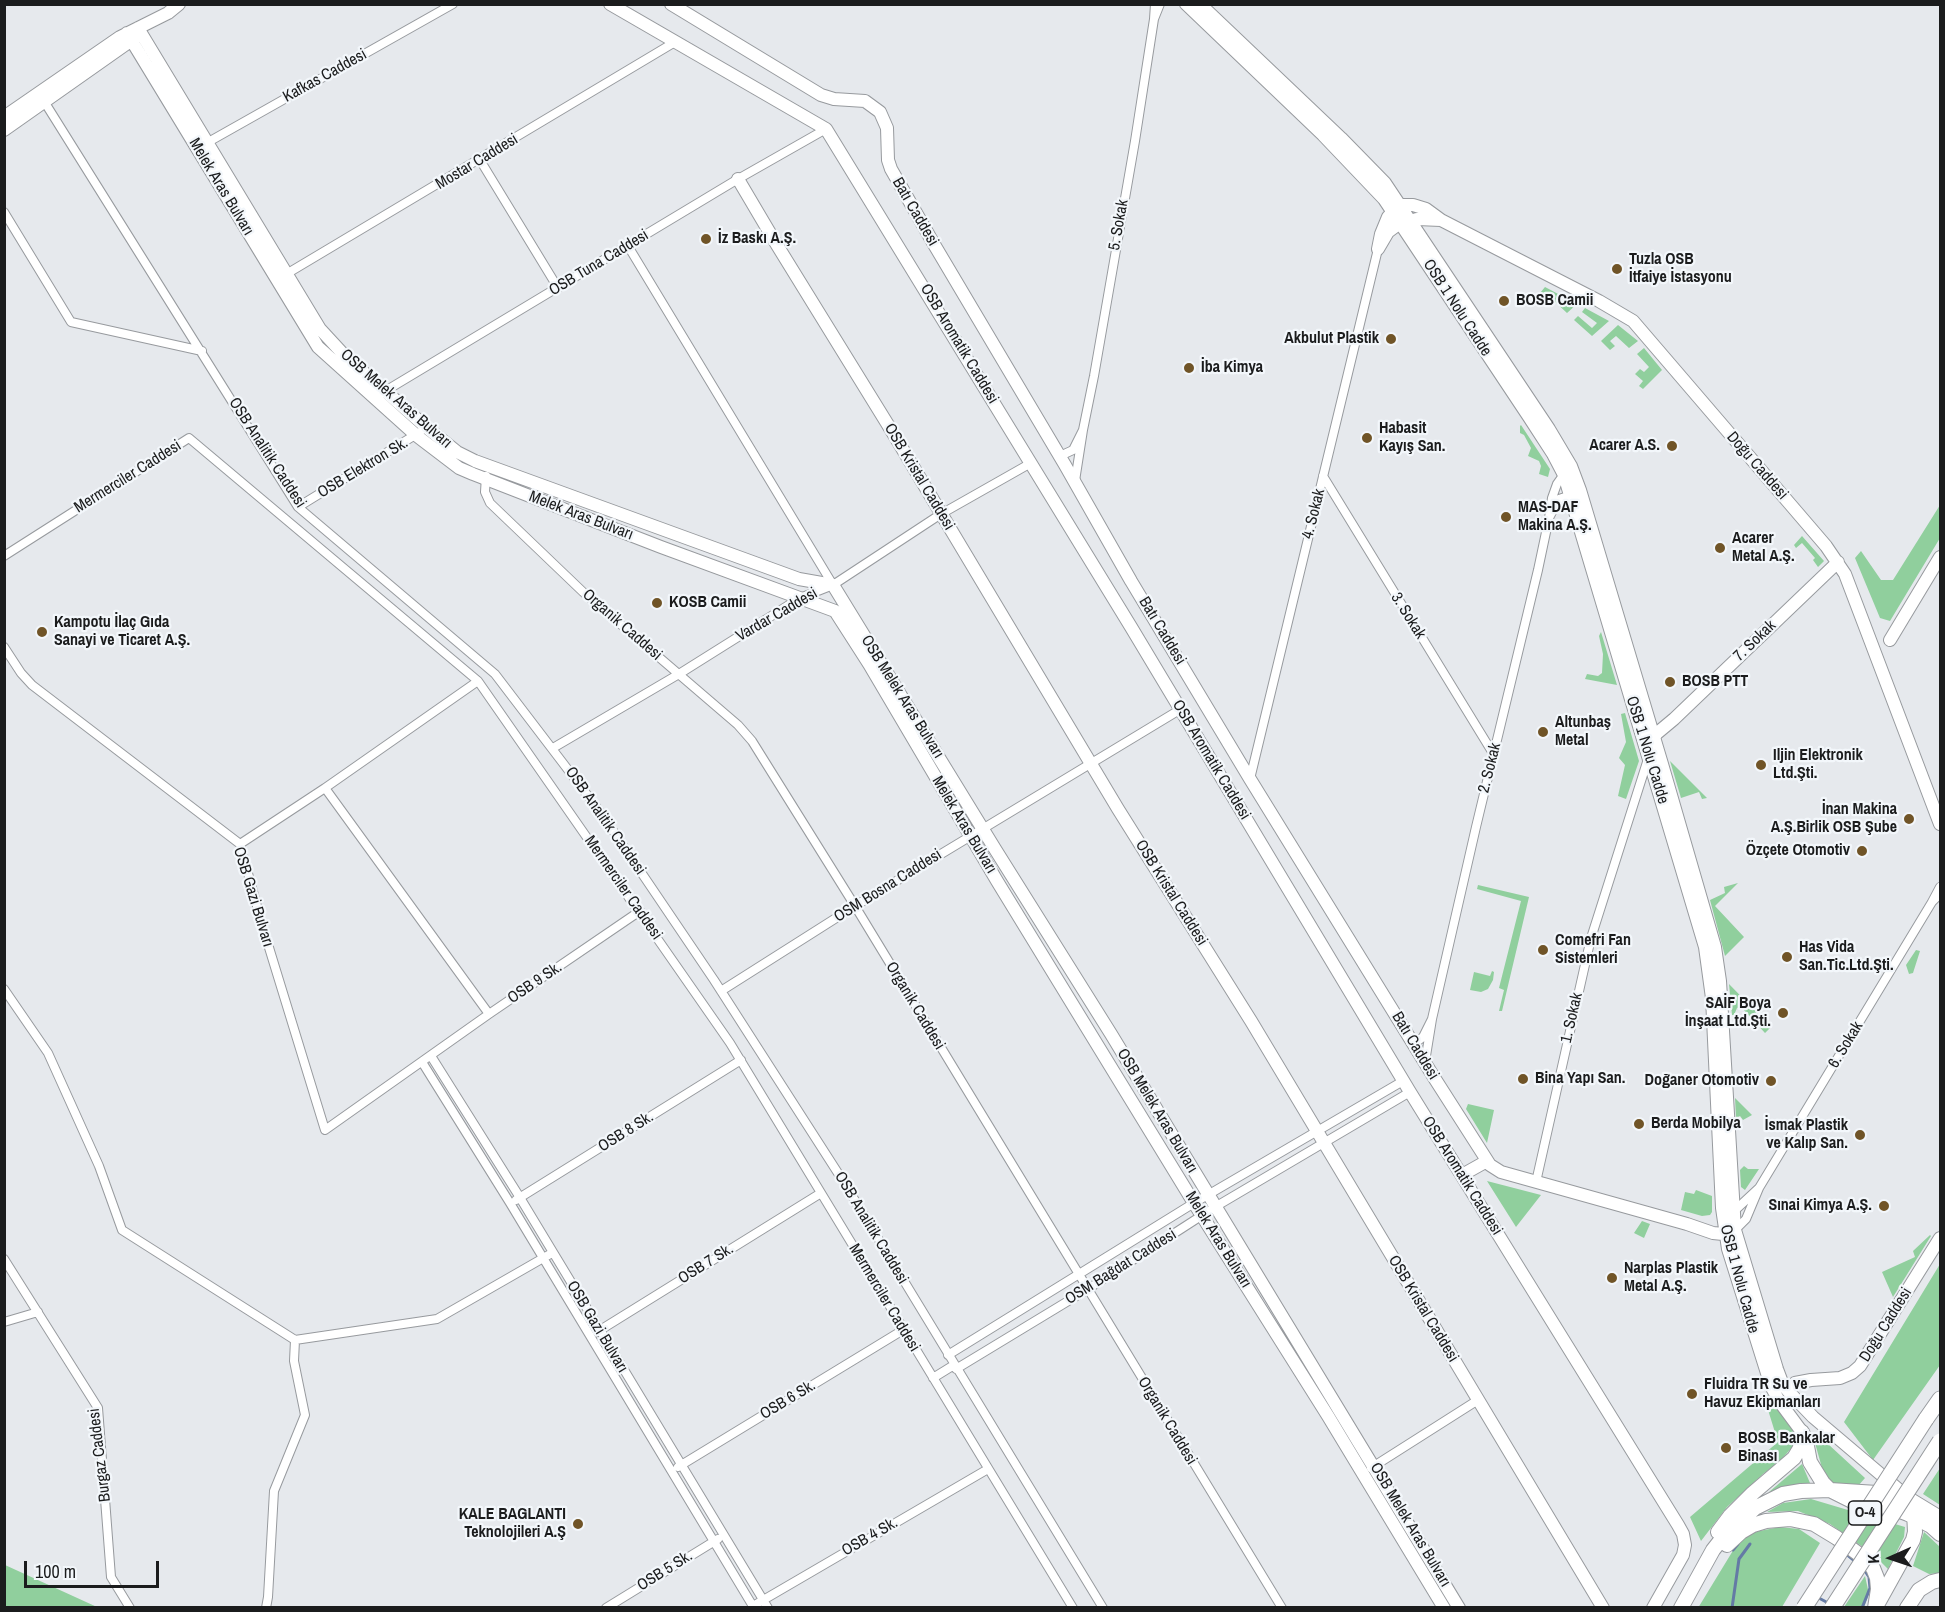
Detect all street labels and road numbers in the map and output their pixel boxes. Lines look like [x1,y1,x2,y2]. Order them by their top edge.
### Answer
street label: Kafkas Caddesi [280,45,370,107]
street label: Mostar Caddesi [432,130,522,194]
street label: Melek Aras Bulvarı [184,135,258,239]
street label: Batı Caddesi [888,174,942,250]
street label: 5. Sokak [1105,198,1133,252]
street label: OSB Tuna Caddesi [546,226,652,300]
street label: OSB 1 Nolu Cadde [1419,256,1495,360]
street label: OSB Aromatik Caddesi [916,281,1002,407]
street label: OSB Melek Aras Bulvarı [336,345,456,453]
street label: OSB Analitik Caddesi [224,394,310,512]
street label: OSB Kristal Caddesi [880,420,958,534]
street label: Doğu Caddesi [1722,428,1792,504]
street label: OSB Elektron Sk. [314,433,412,503]
street label: Mermerciler Caddesi [71,436,185,518]
street label: Melek Aras Bulvarı [526,487,636,545]
street label: 4. Sokak [1299,487,1329,541]
street label: Vardar Caddesi [733,584,821,646]
street label: Organik Caddesi [578,585,666,665]
street label: 3. Sokak [1386,589,1430,643]
street label: Batı Caddesi [1134,594,1190,668]
street label: 7. Sokak [1730,616,1780,666]
street label: OSB Melek Aras Bulvarı [856,632,948,762]
street label: OSB 1 Nolu Cadde [1622,694,1672,806]
street label: OSB Aromatik Caddesi [1168,697,1254,823]
street label: 2. Sokak [1475,741,1505,795]
street label: OSB Analitik Caddesi [561,763,649,879]
street label: Melek Aras Bulvarı [927,773,1001,877]
street label: Mermerciler Caddesi [580,832,666,944]
street label: OSB Kristal Caddesi [1131,837,1211,949]
street label: OSB Gazi Bulvarı [229,845,277,949]
street label: OSM Bosna Caddesi [831,845,945,927]
street label: OSB 9 Sk. [504,958,566,1008]
street label: Organik Caddesi [881,959,949,1053]
street label: 1. Sokak [1557,991,1587,1045]
street label: Batı Caddesi [1387,1009,1443,1083]
street label: 6. Sokak [1825,1018,1867,1072]
street label: OSB Melek Aras Bulvarı [1112,1045,1202,1177]
street label: OSB 8 Sk. [595,1108,657,1156]
street label: OSB Aromatik Caddesi [1418,1113,1506,1239]
street label: OSB Analitik Caddesi [830,1168,912,1288]
street label: Melek Aras Bulvarı [1181,1188,1255,1292]
street label: OSB 1 Nolu Cadde [1715,1223,1763,1335]
street label: OSM Bağdat Caddesi [1062,1225,1180,1309]
street label: OSB 7 Sk. [675,1240,737,1288]
street label: Mermerciler Caddesi [844,1241,924,1355]
street label: OSB Kristal Caddesi [1384,1252,1462,1366]
street label: OSB Gazi Bulvarı [562,1278,632,1376]
street label: Doğu Caddesi [1856,1284,1916,1366]
street label: Organik Caddesi [1133,1374,1201,1468]
street label: OSB 6 Sk. [757,1376,819,1424]
street label: Burgaz Caddesi [85,1407,115,1503]
street label: OSB Melek Aras Bulvarı [1365,1459,1455,1591]
road number: O-4 [1848,1501,1882,1525]
street label: OSB 4 Sk. [839,1513,901,1561]
street label: OSB 5 Sk. [634,1547,696,1595]

